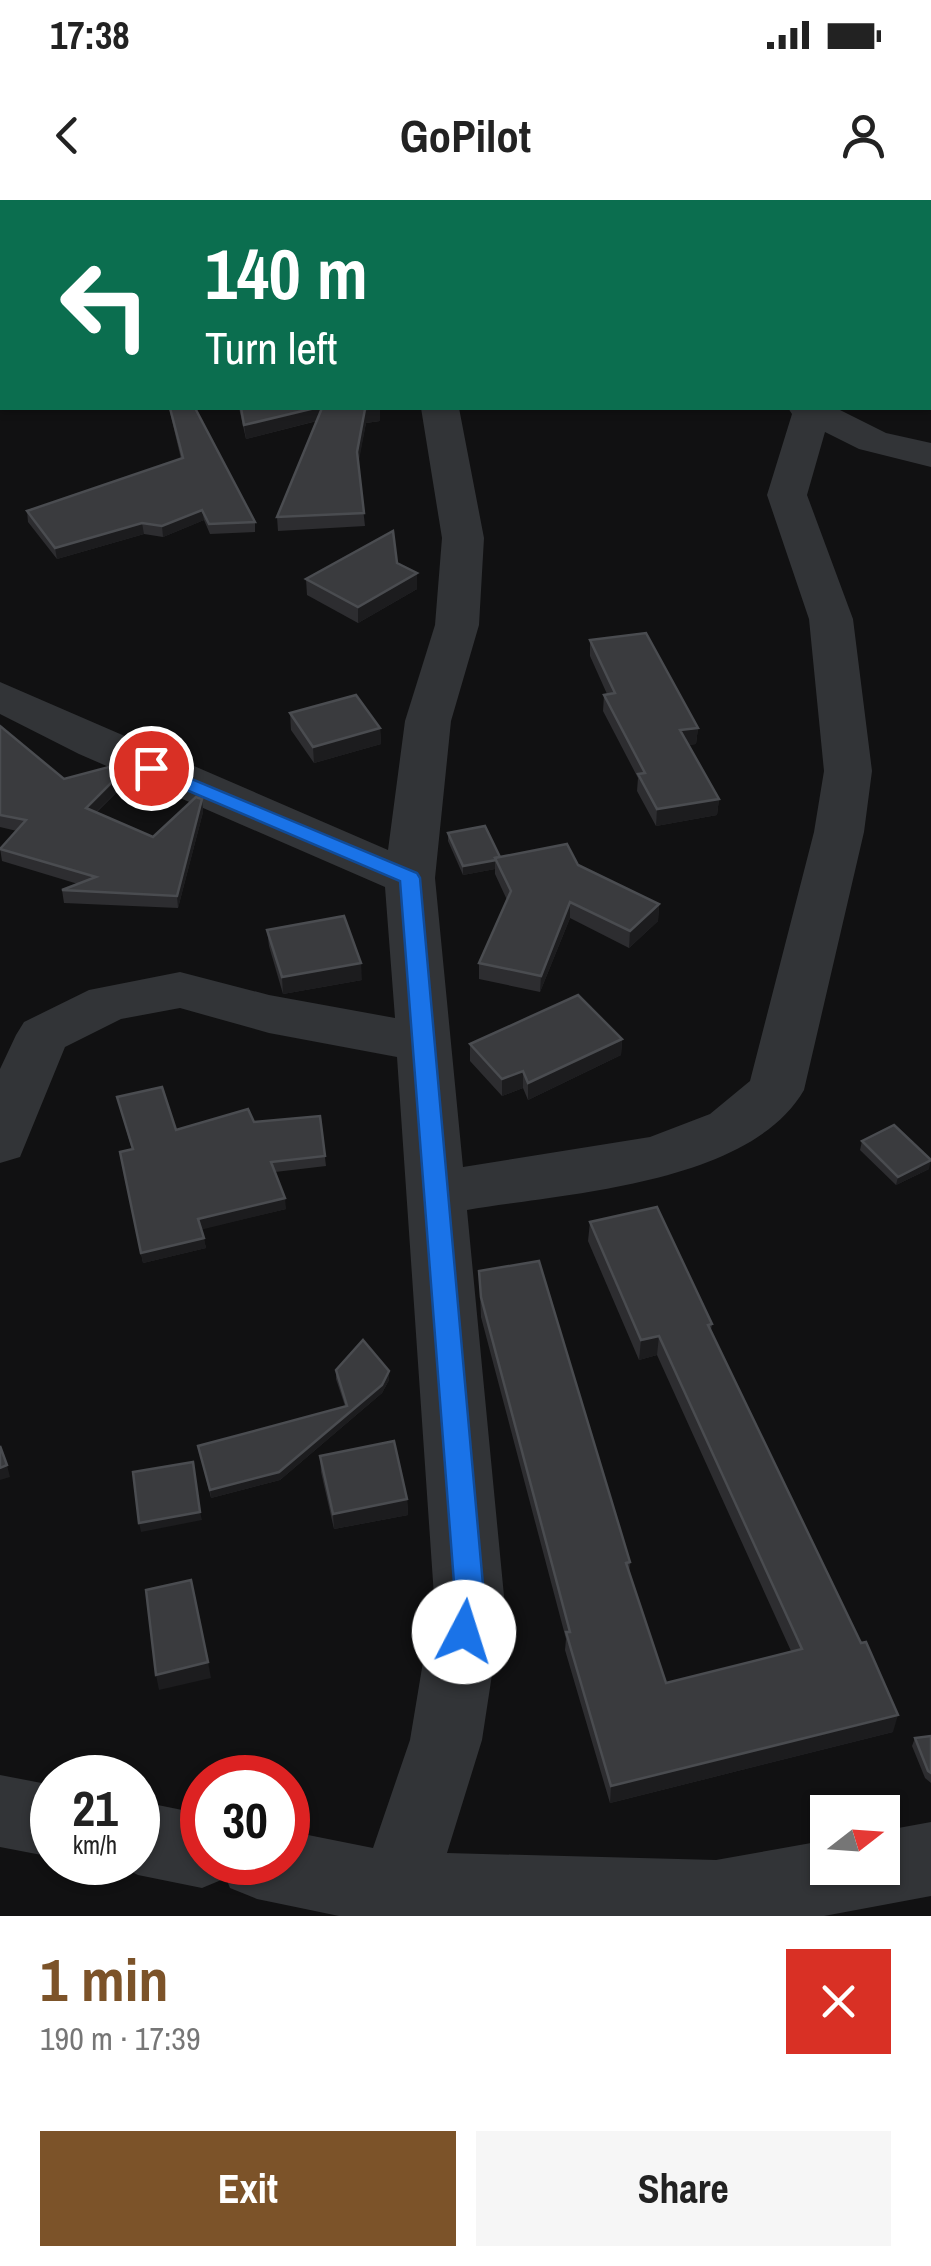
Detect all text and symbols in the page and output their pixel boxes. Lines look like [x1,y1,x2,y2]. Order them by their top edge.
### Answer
text: 17:38 [50,10,130,61]
text: GoPilot [400,105,531,166]
icon: back [40,108,95,163]
icon: person [836,108,891,163]
text: 140 m [205,227,368,321]
icon: left [40,240,170,370]
text: Turn left [205,317,337,378]
pin [109,726,194,811]
icon: arrive [124,741,179,796]
position arrow [412,1580,516,1684]
speed limit sign: 30 [180,1755,310,1885]
text: 21 [72,1774,118,1842]
north arrow [810,1795,900,1885]
map controls [810,1795,900,1885]
text: km/h [73,1828,117,1862]
text: 1 min [40,1939,169,2020]
button: close [786,1949,891,2054]
text: 190 m · 17:39 [40,2017,200,2060]
button: Exit [40,2131,456,2246]
button: Share [476,2131,891,2246]

